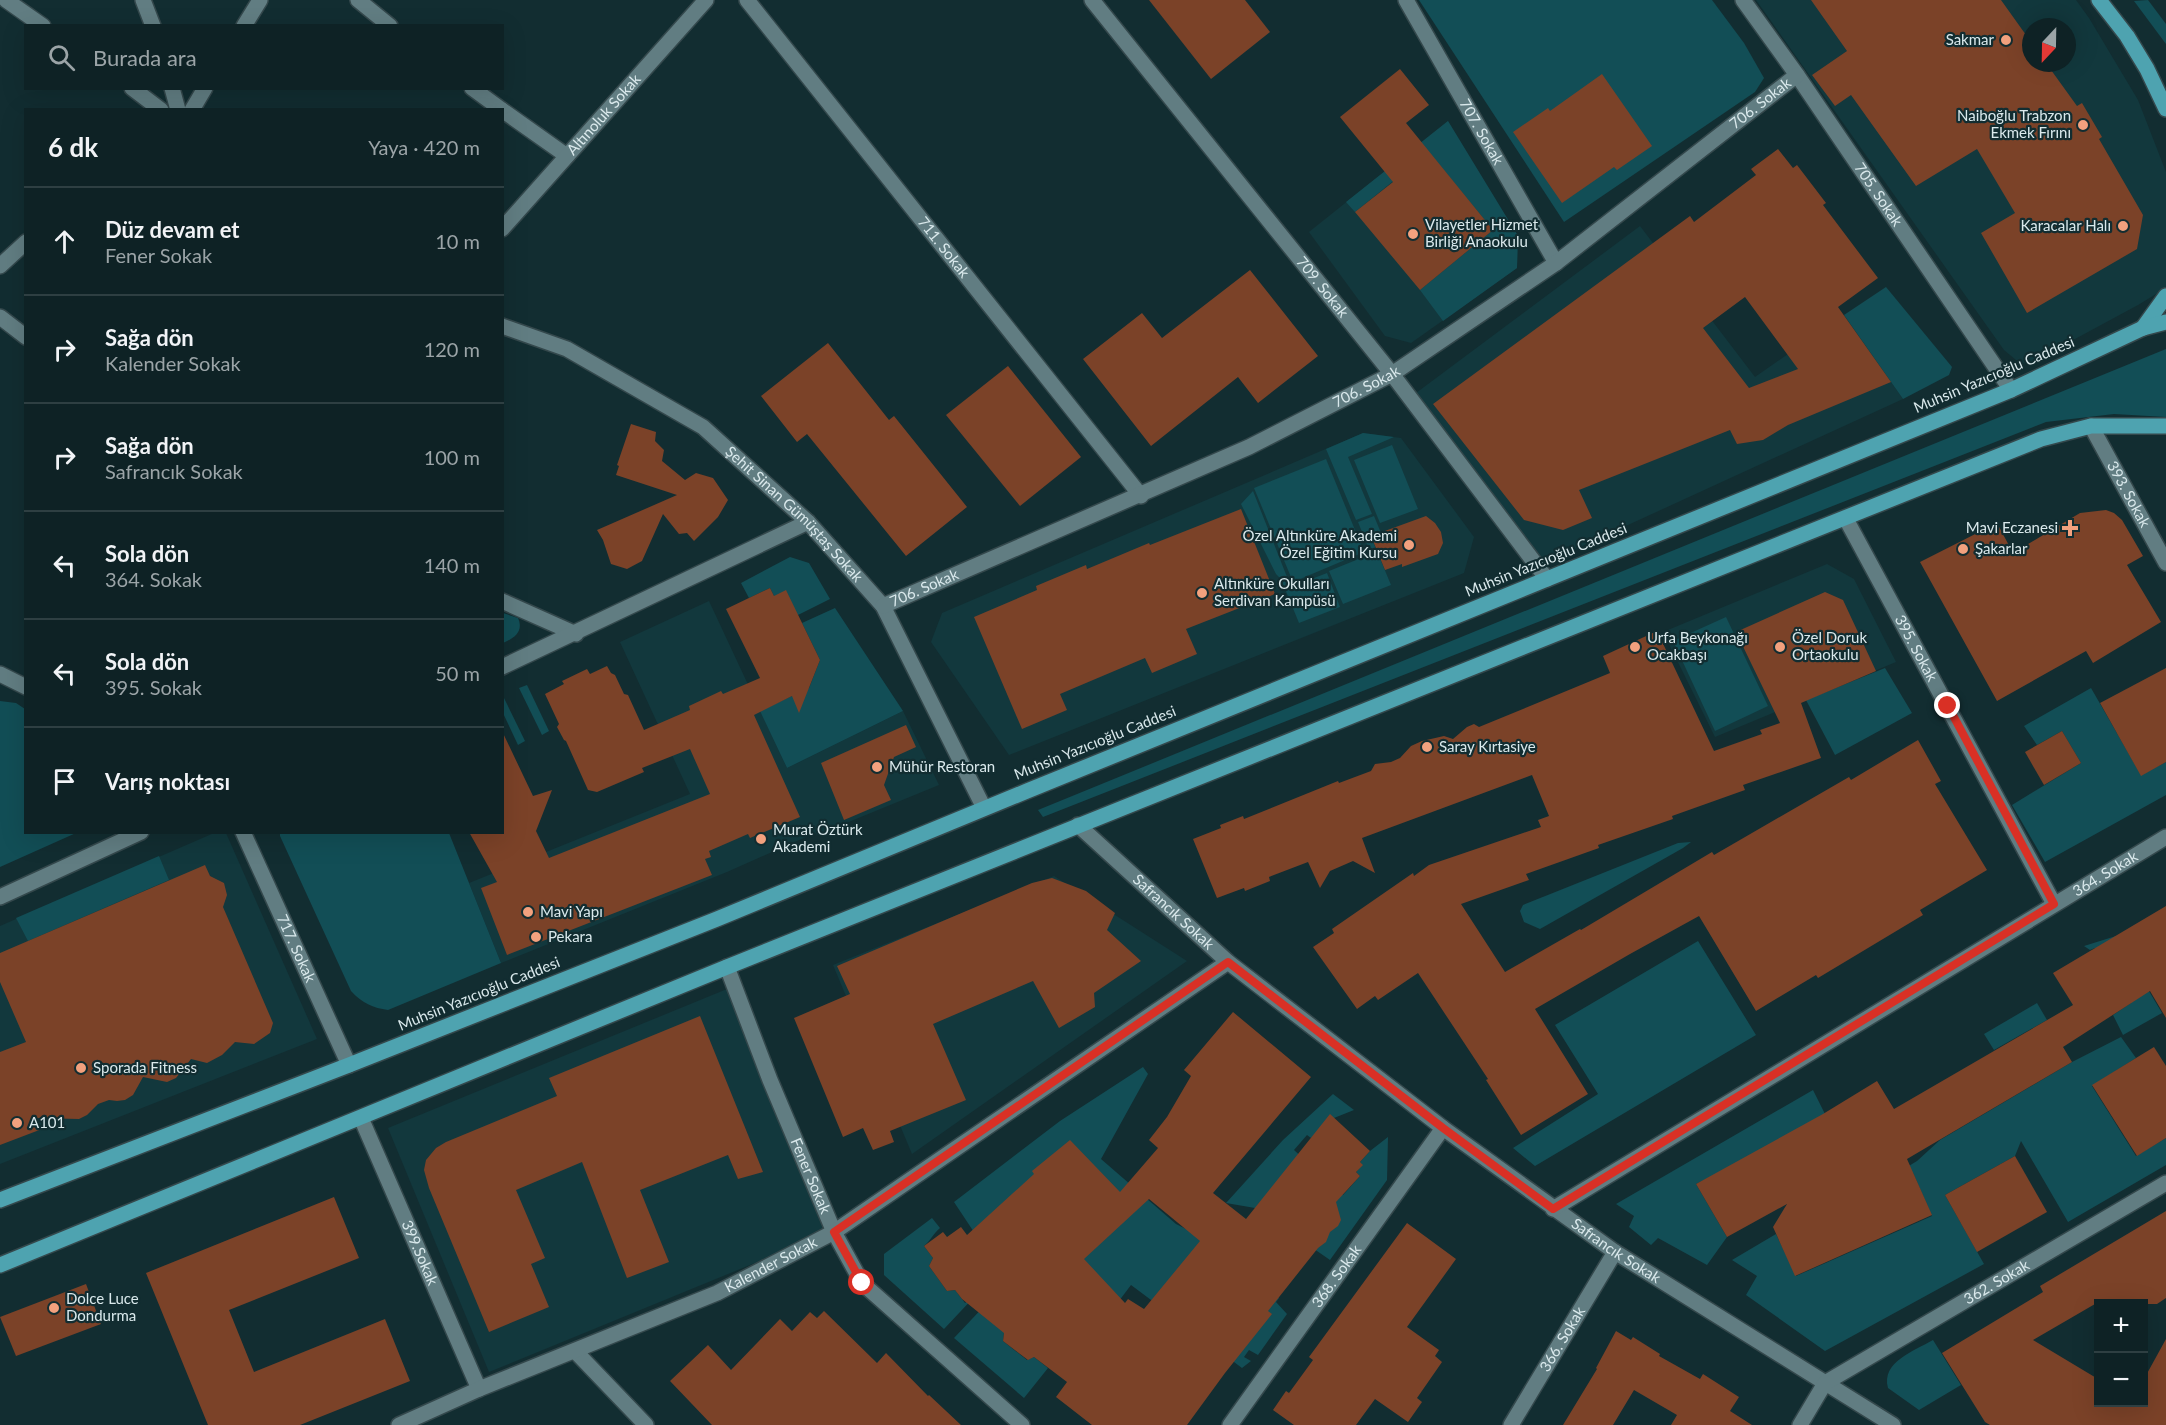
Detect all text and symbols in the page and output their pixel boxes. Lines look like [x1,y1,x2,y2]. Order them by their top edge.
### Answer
north arrow [2022,18,2076,72]
search box [24,24,504,90]
place label: Sakmar [1946,30,1995,48]
marker: Sakmar [1999,33,2013,47]
icon: search [45,41,78,74]
text: Burada ara [93,44,197,71]
street label: Altınoluk Sokak [562,70,644,158]
street label: 706. Sokak [1726,73,1794,132]
street label: 707. Sokak [1456,95,1508,168]
place label: Naiboğlu Trabzon Ekmek Fırını [1957,106,2071,141]
marker: Naiboğlu Trabzon Ekmek Fırını [2076,118,2090,132]
text: 6 dk [48,131,98,163]
text: Yaya · 420 m [368,135,480,159]
street label: 705. Sokak [1851,159,1907,230]
street label: 711. Sokak [915,213,974,281]
place label: Vilayetler Hizmet Birliği Anaokulu [1425,215,1539,250]
text: Düz devam et [105,216,240,243]
place label: Karacalar Halı [2020,216,2111,234]
marker: Karacalar Halı [2116,219,2130,233]
icon: ahead [48,225,81,258]
marker: Vilayetler Hizmet Birliği Anaokulu [1406,227,1420,241]
text: 10 m [435,229,480,253]
text: Fener Sokak [105,243,212,267]
street label: 709. Sokak [1293,252,1353,321]
text: Sağa dön [105,324,194,351]
street label: Muhsin Yazıcıoğlu Caddesi [1911,332,2077,416]
icon: right [48,333,81,366]
text: 120 m [424,337,480,361]
text: Kalender Sokak [105,351,241,375]
street label: 706. Sokak [1330,361,1403,411]
text: Sağa dön [105,432,194,459]
icon: right [48,441,81,474]
street label: Şehit Sinan Gümüştaş Sokak [722,442,867,586]
text: 100 m [424,445,480,469]
street label: 393. Sokak [2104,458,2155,531]
text: Safrancık Sokak [105,459,243,483]
street label: Muhsin Yazıcıoğlu Caddesi [1462,518,1629,600]
place label: Mavi Eczanesi [1966,518,2058,536]
marker: Mavi Eczanesi [2063,521,2077,535]
place label: Özel Altınküre Akademi Özel Eğitim Kursu [1243,526,1397,561]
marker: Özel Altınküre Akademi Özel Eğitim Kursu [1402,538,1416,552]
place label: Şakarlar [1975,539,2028,557]
text: Sola dön [105,540,189,567]
marker: Şakarlar [1956,542,1970,556]
icon: left [48,549,81,582]
text: 140 m [424,553,480,577]
street label: 706. Sokak [887,564,961,610]
text: 364. Sokak [105,567,202,591]
place label: Altınküre Okulları Serdivan Kampüsü [1214,574,1336,609]
marker: Altınküre Okulları Serdivan Kampüsü [1195,586,1209,600]
street label: 395. Sokak [1892,612,1942,685]
place label: Urfa Beykonağı Ocakbaşı [1647,628,1748,663]
place label: Özel Doruk Ortaokulu [1792,628,1867,663]
marker: Urfa Beykonağı Ocakbaşı [1628,640,1642,654]
marker: Özel Doruk Ortaokulu [1773,640,1787,654]
text: Sola dön [105,648,189,675]
icon: left [48,657,81,690]
text: 50 m [435,661,480,685]
text: 395. Sokak [105,675,202,699]
route end [1934,692,1960,718]
street label: Muhsin Yazıcıoğlu Caddesi [1011,701,1178,783]
place label: Saray Kırtasiye [1439,737,1536,755]
marker: Saray Kırtasiye [1420,740,1434,754]
place label: Mühür Restoran [889,757,995,775]
marker: Mühür Restoran [870,760,884,774]
icon: arrive [48,765,81,798]
text: Varış noktası [105,768,230,795]
place label: Murat Öztürk Akademi [773,820,863,855]
marker: Murat Öztürk Akademi [754,832,768,846]
street label: 364. Sokak [2069,846,2141,900]
street label: Safrancık Sokak [1130,870,1218,953]
place label: Mavi Yapı [540,902,603,920]
marker: Mavi Yapı [521,905,535,919]
street label: 717. Sokak [274,911,320,985]
place label: Pekara [548,927,592,945]
marker: Pekara [529,930,543,944]
street label: Muhsin Yazıcıoğlu Caddesi [395,952,562,1034]
place label: Sporada Fitness [93,1058,197,1076]
marker: Sporada Fitness [74,1061,88,1075]
place label: A101 [29,1113,65,1131]
marker: A101 [10,1116,24,1130]
street label: Fener Sokak [787,1135,835,1216]
street label: Safrancık Sokak [1569,1214,1665,1286]
street label: 399.Sokak [399,1217,443,1288]
street label: Kalender Sokak [721,1232,820,1296]
street label: 368. Sokak [1307,1241,1365,1311]
street label: 362. Sokak [1960,1255,2033,1308]
route start [848,1269,874,1295]
place label: Dolce Luce Dondurma [66,1289,139,1324]
map controls [2094,1299,2148,1407]
button: + [2094,1299,2148,1353]
marker: Dolce Luce Dondurma [47,1301,61,1315]
street label: 366. Sokak [1535,1303,1588,1375]
button: − [2094,1353,2148,1407]

